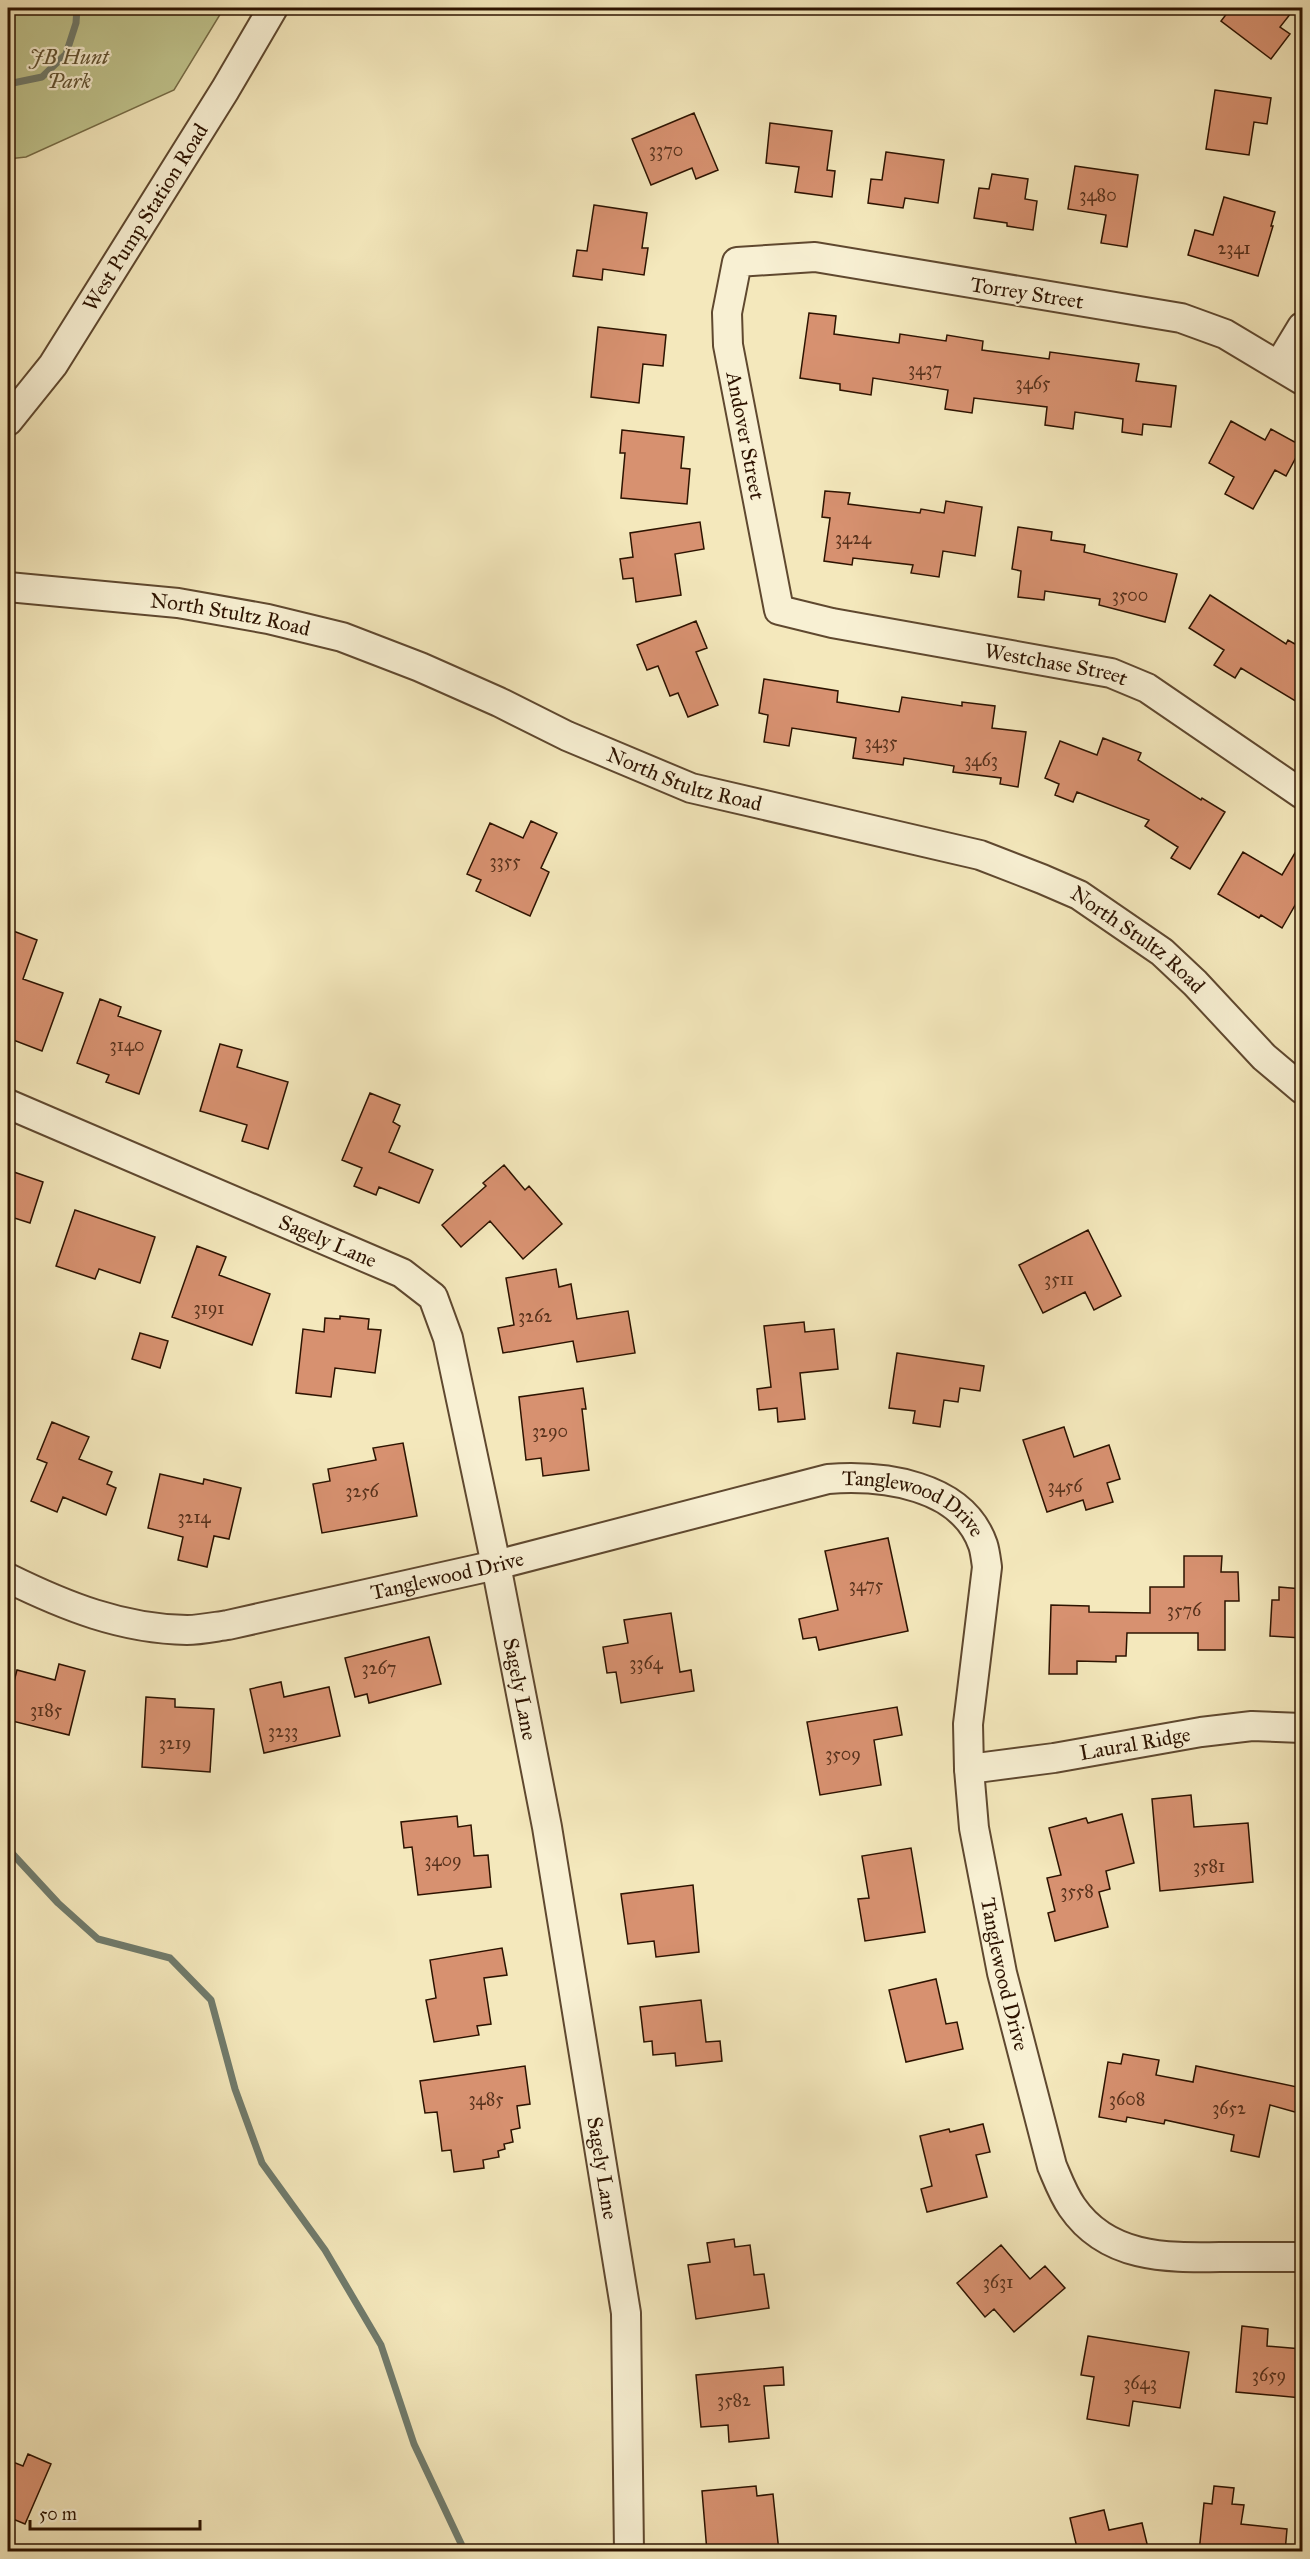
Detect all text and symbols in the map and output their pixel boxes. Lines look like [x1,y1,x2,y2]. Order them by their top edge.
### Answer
park label: JB Hunt Park [29,44,110,94]
street label: West Pump Station Road [77,118,214,316]
house number: 3370 [649,139,683,161]
house number: 3480 [1079,184,1117,206]
house number: 2341 [1217,237,1251,259]
street label: Torrey Street [969,271,1086,315]
house number: 3437 [908,358,942,380]
street label: Andover Street [720,368,771,502]
house number: 3465 [1016,372,1051,394]
house number: 3424 [835,527,872,549]
house number: 3500 [1112,584,1148,606]
street label: North Stultz Road [149,587,313,642]
street label: Westchase Street [982,638,1132,692]
house number: 3435 [865,731,898,753]
street label: North Stultz Road [603,741,765,817]
house number: 3463 [964,749,998,771]
house number: 3355 [489,850,521,872]
street label: North Stultz Road [1065,880,1211,999]
house number: 3140 [110,1034,144,1056]
street label: Sagely Lane [275,1209,381,1274]
house number: 3511 [1044,1268,1074,1290]
house number: 3191 [194,1297,224,1319]
house number: 3262 [518,1305,552,1327]
house number: 3290 [532,1420,568,1442]
street label: Tanglewood Drive [842,1465,990,1542]
house number: 3456 [1048,1475,1083,1497]
house number: 3256 [345,1480,380,1502]
house number: 3214 [177,1506,212,1528]
street label: Tanglewood Drive [368,1545,527,1606]
house number: 3475 [849,1574,884,1596]
house number: 3576 [1167,1599,1202,1621]
street label: Sagely Lane [497,1636,543,1743]
house number: 3364 [629,1652,664,1674]
house number: 3267 [362,1657,396,1679]
house number: 3185 [30,1699,63,1721]
house number: 3233 [268,1720,298,1742]
street label: Laural Ridge [1078,1721,1193,1766]
house number: 3219 [159,1732,191,1754]
house number: 3509 [825,1743,861,1765]
house number: 3409 [424,1849,462,1871]
house number: 3581 [1193,1855,1225,1877]
house number: 3558 [1060,1880,1094,1902]
street label: Tanglewood Drive [975,1895,1035,2054]
house number: 3485 [468,2088,504,2110]
house number: 3608 [1109,2088,1145,2110]
house number: 3652 [1212,2097,1246,2119]
street label: Sagely Lane [581,2115,624,2222]
house number: 3631 [983,2271,1013,2293]
house number: 3659 [1252,2364,1286,2386]
house number: 3643 [1123,2372,1157,2394]
house number: 3582 [717,2389,751,2411]
scale bar [30,2493,200,2531]
text: 50 m [39,2503,77,2525]

